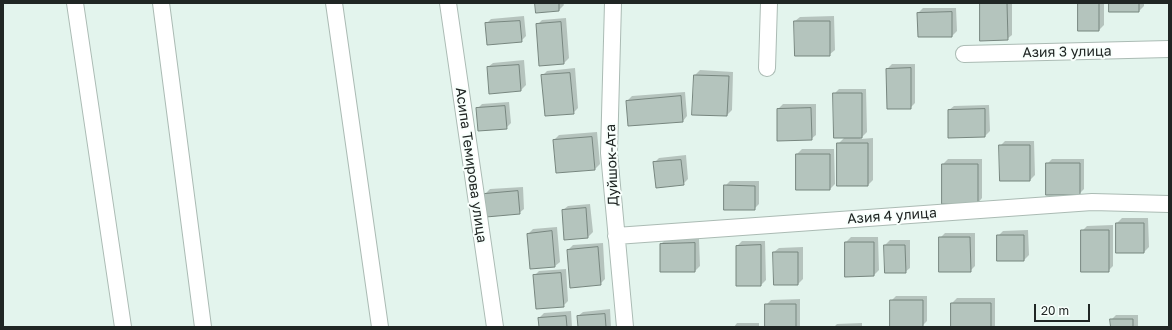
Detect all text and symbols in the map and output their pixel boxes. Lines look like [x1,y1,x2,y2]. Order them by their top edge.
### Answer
street label: Азия 3 улица [1022,43,1112,61]
street label: Асипа Темирова улица [452,86,490,244]
street label: Дуйшок-Ата [602,124,622,206]
street label: Азия 4 улица [847,204,937,228]
scale bar [1036,296,1092,322]
text: 20 m [1041,303,1069,318]

